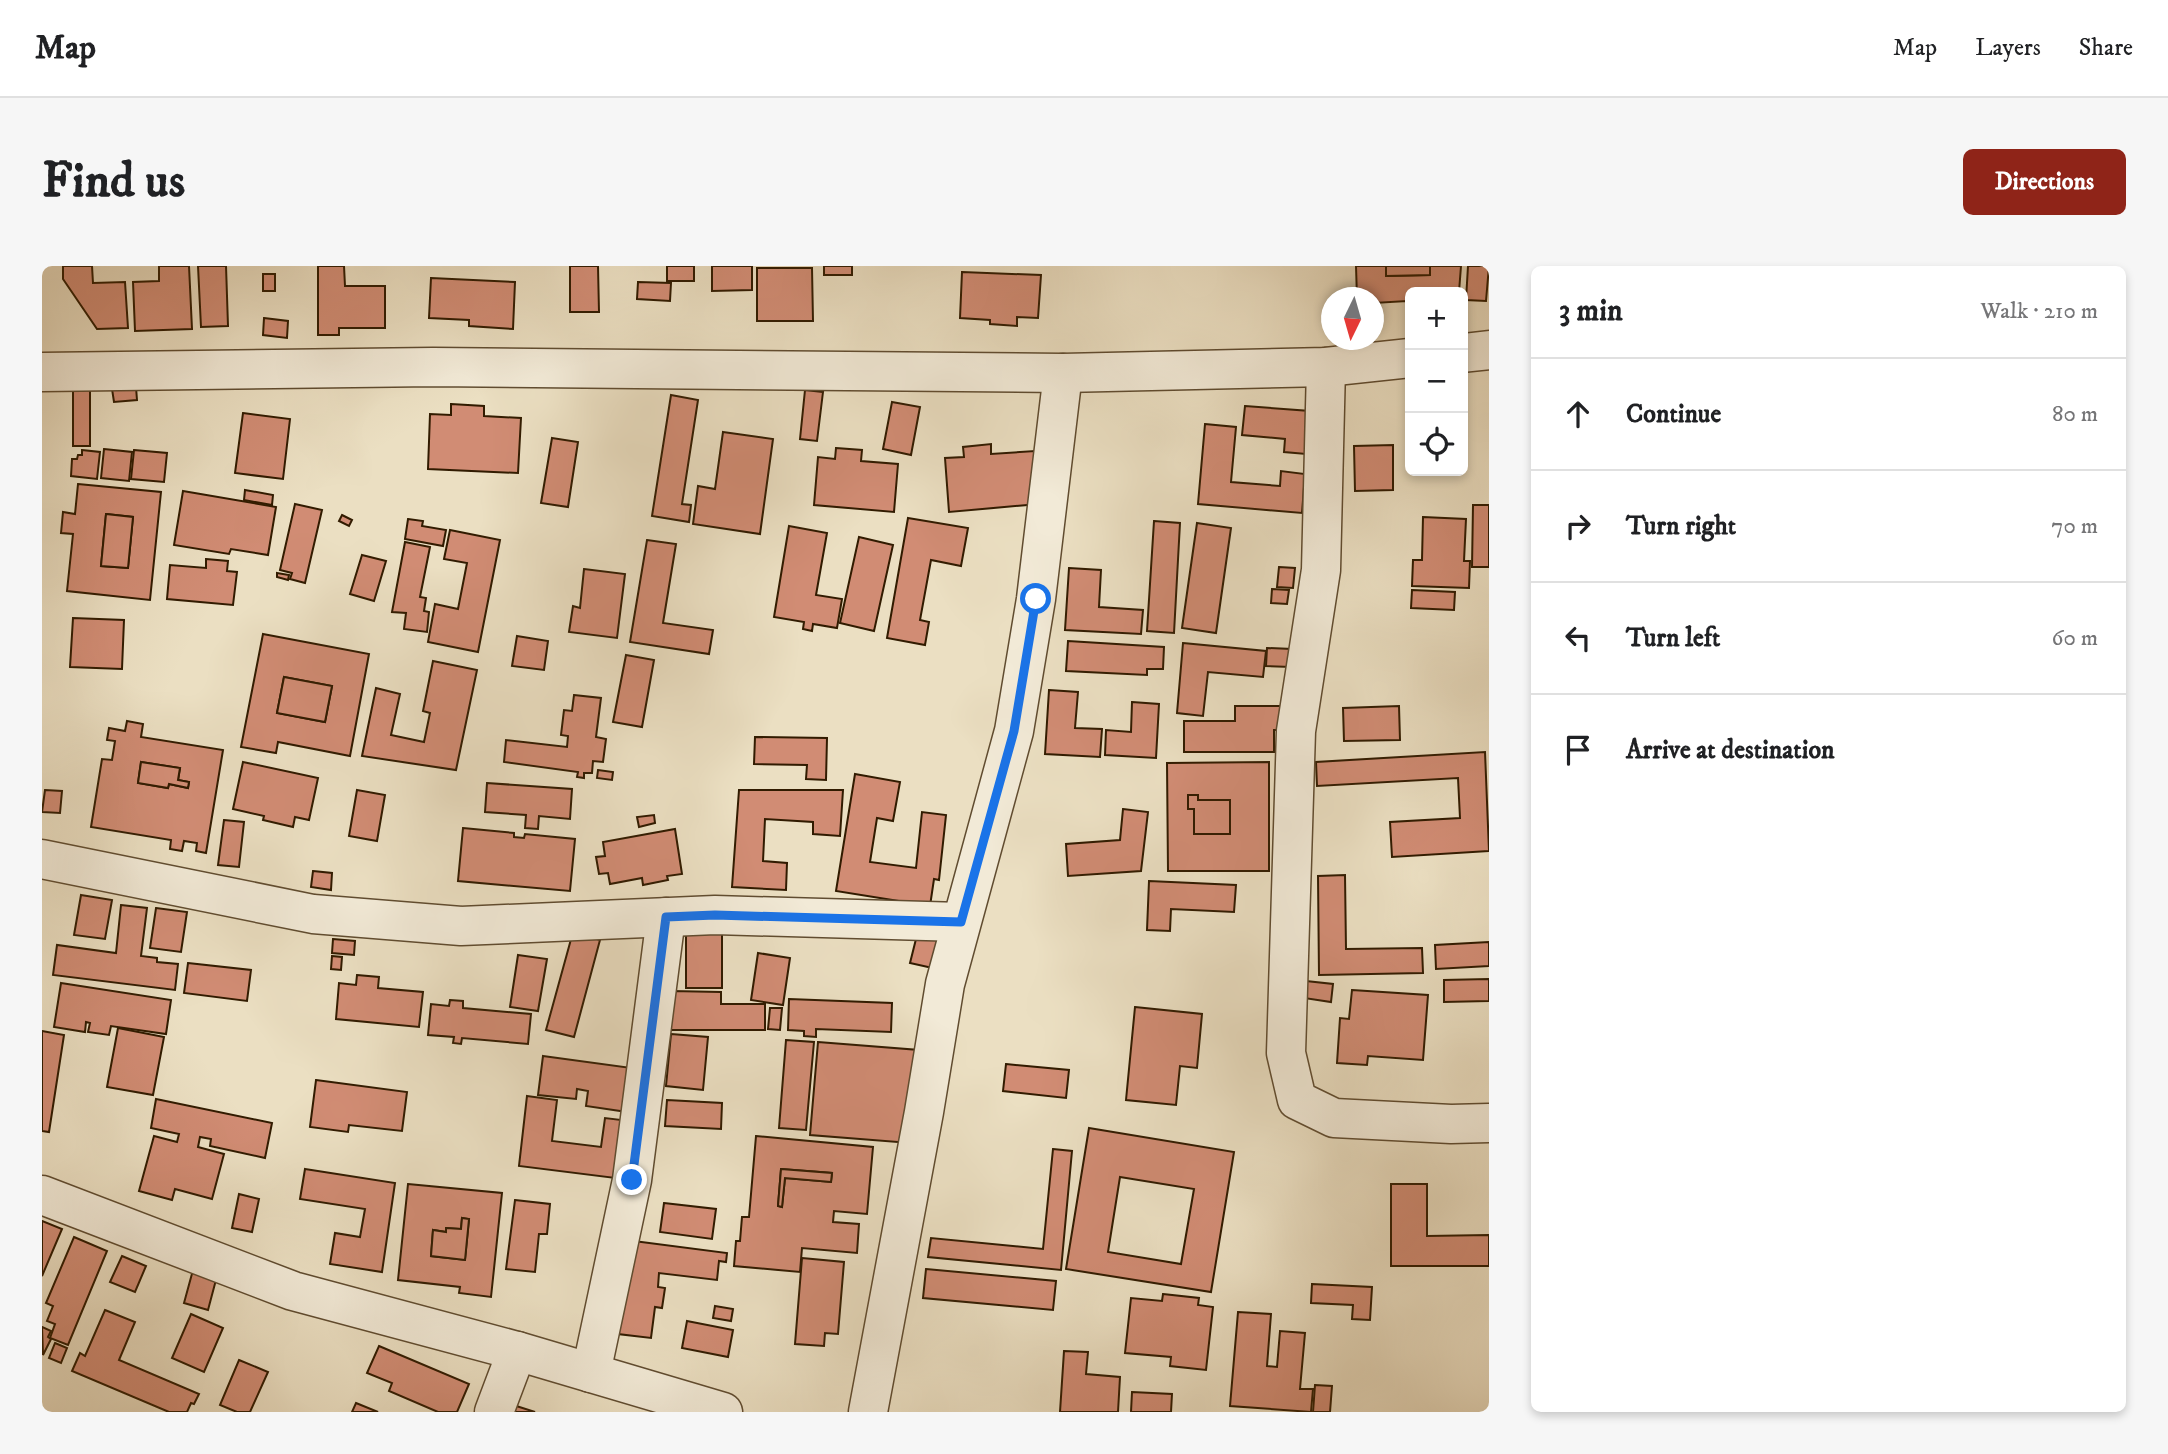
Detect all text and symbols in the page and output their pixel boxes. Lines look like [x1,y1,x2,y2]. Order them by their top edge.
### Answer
text: Map [35,28,96,69]
text: Map [1893,33,1937,63]
text: Layers [1975,33,2041,63]
text: Share [2079,33,2133,63]
button: Directions [1963,149,2126,215]
text: Find us [42,151,185,213]
north arrow [1321,287,1384,350]
map controls [1405,287,1468,476]
button: + [1405,287,1468,350]
text: 3 min [1559,293,1623,330]
text: Walk · 210 m [1981,297,2098,326]
button: − [1405,350,1468,413]
icon: ahead [1559,395,1597,433]
text: Continue [1626,398,1721,431]
text: 80 m [2052,400,2098,429]
button: locate [1405,413,1468,476]
icon: right [1559,507,1597,545]
text: Turn right [1626,510,1736,543]
text: 70 m [2051,512,2098,541]
route start [1020,583,1051,614]
icon: left [1559,619,1597,657]
text: Turn left [1626,622,1720,655]
text: 60 m [2051,624,2098,653]
icon: arrive [1559,731,1597,769]
text: Arrive at destination [1626,734,1835,767]
route end [616,1164,647,1195]

